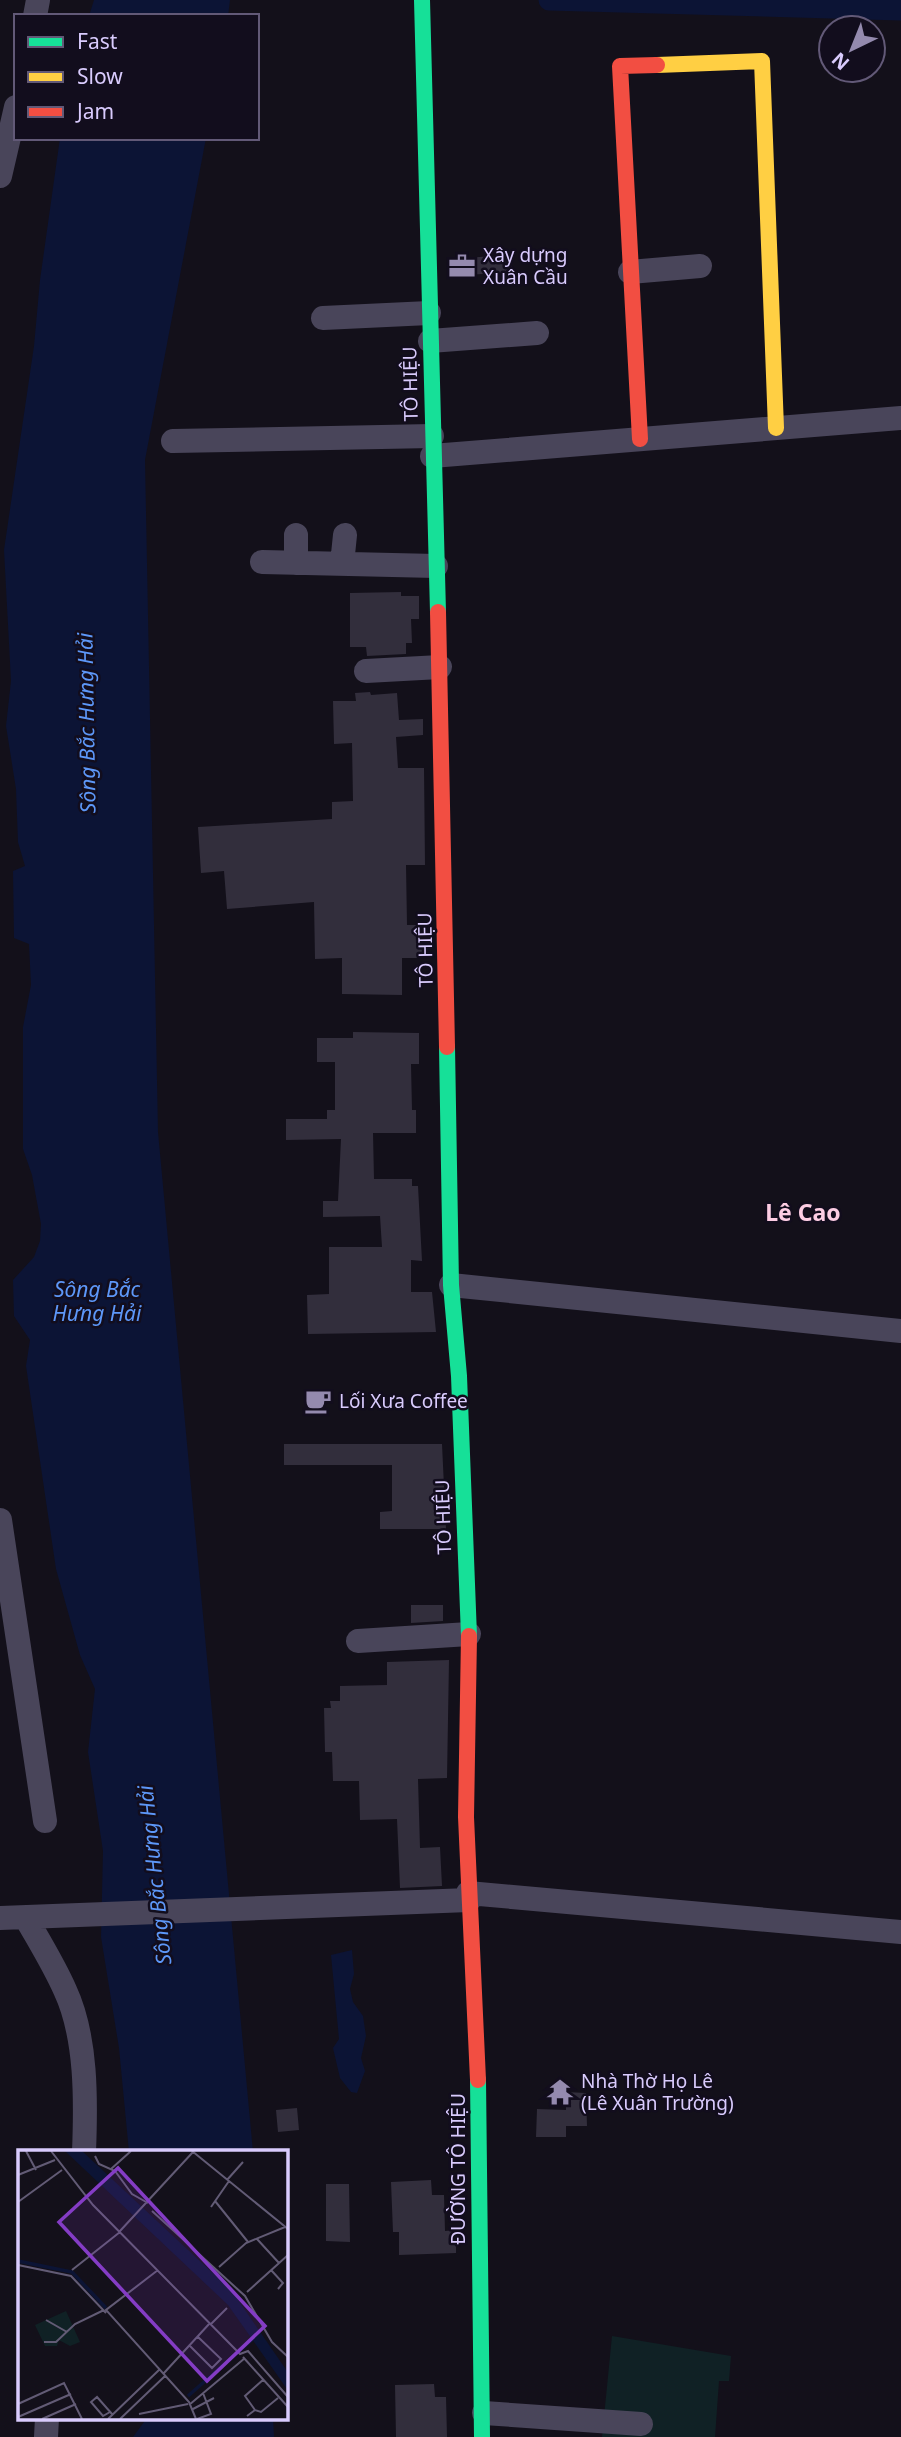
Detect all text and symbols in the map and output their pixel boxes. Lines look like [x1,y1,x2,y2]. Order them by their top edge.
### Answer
legend [14,14,259,140]
north arrow [817,14,887,84]
text: Fast [77,27,118,55]
text: N [826,47,855,76]
text: Slow [77,62,123,90]
text: Jam [75,97,114,125]
place label: Xây dựng Xuân Cầu [483,242,568,290]
office icon: Xây dựng Xuân Cầu [447,251,477,281]
street label: TÔ HIỆU [396,346,424,422]
water label: Sông Bắc Hưng Hải [70,632,102,814]
street label: TÔ HIỆU [411,912,439,988]
district label: Lê Cao [765,1196,841,1228]
water label: Sông Bắc Hưng Hải [53,1275,142,1327]
cafe icon: Lối Xưa Coffee [303,1386,333,1416]
place label: Lối Xưa Coffee [339,1388,468,1414]
street label: TÔ HIỆU [429,1479,457,1555]
water label: Sông Bắc Hưng Hải [131,1783,177,1966]
place label: Nhà Thờ Họ Lê (Lê Xuân Trường) [581,2068,734,2116]
temple icon: Nhà Thờ Họ Lê (Lê Xuân Trường) [545,2077,575,2107]
street label: ĐƯỜNG TÔ HIỆU [445,2093,471,2245]
inset map [18,2150,287,2420]

